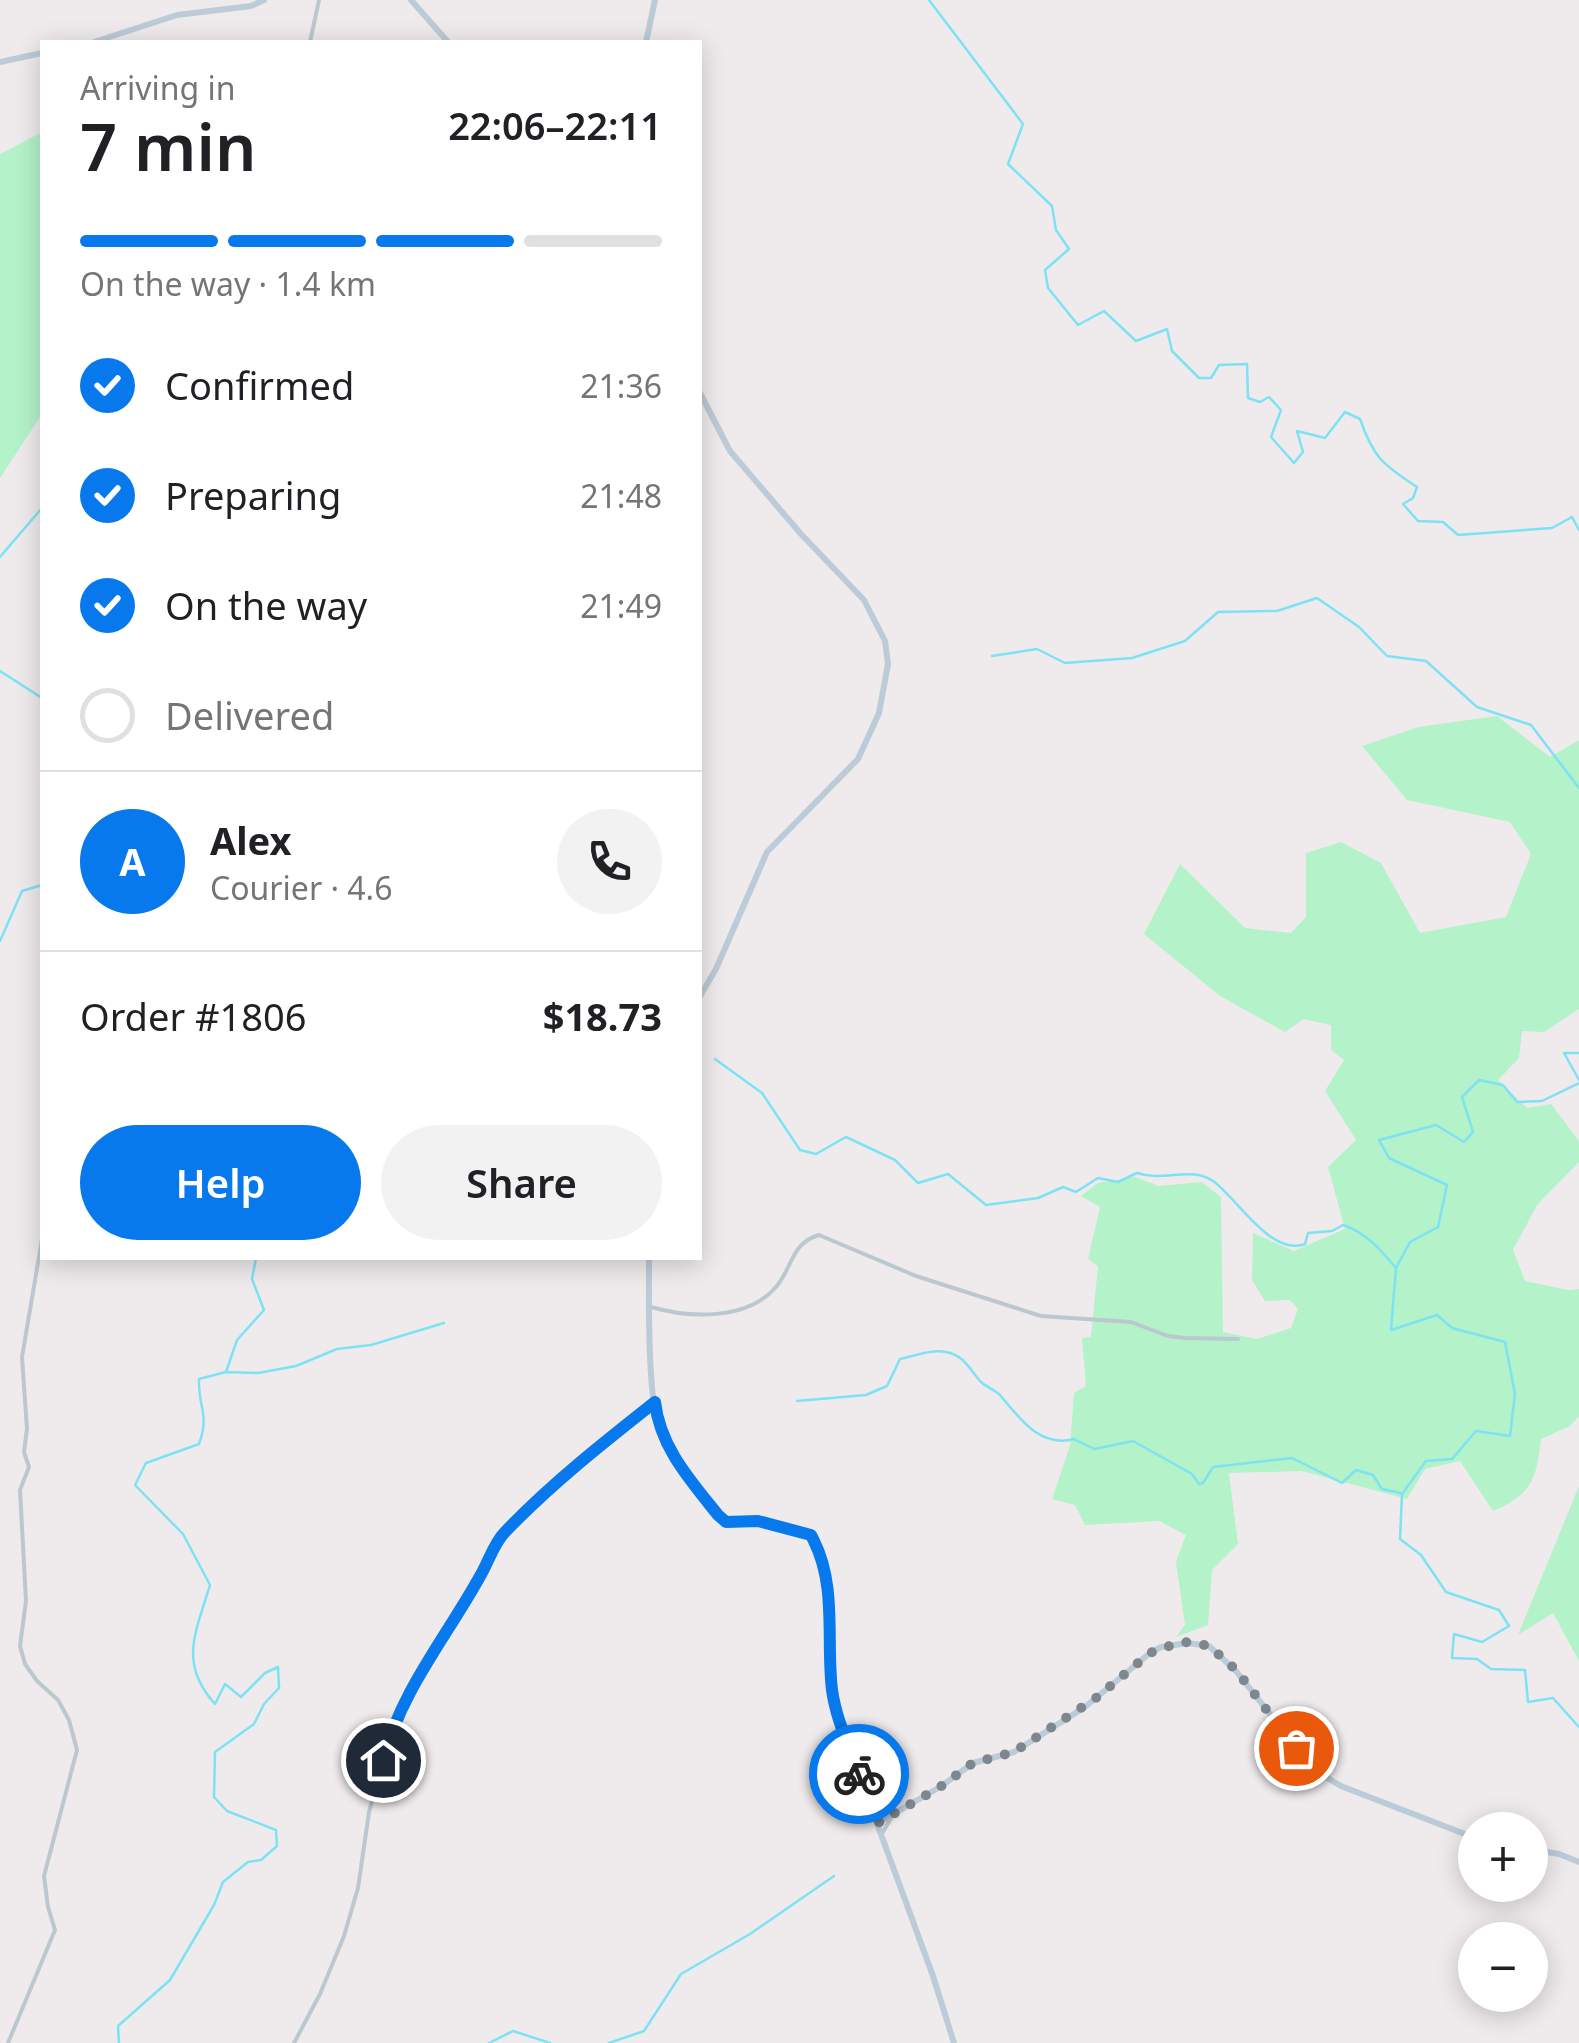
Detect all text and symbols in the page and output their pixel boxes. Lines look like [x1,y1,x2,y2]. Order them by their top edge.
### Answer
text: Arriving in [80,66,235,109]
text: 22:06–22:11 [448,99,662,151]
text: 7 min [80,102,256,190]
text: On the way · 1.4 km [80,262,376,305]
icon: check [80,358,135,413]
text: Confirmed [165,359,354,411]
text: 21:36 [580,364,662,407]
icon: check [80,468,135,523]
text: Preparing [165,469,341,521]
text: 21:48 [580,474,662,517]
icon: check [80,578,135,633]
text: On the way [165,579,367,631]
text: 21:49 [580,584,662,627]
text: Delivered [165,689,334,741]
button: phone [557,809,662,914]
text: Alex [210,814,292,866]
text: A [119,835,146,887]
text: Courier · 4.6 [210,866,393,909]
text: Order #1806 [80,990,306,1042]
text: $18.73 [543,990,662,1042]
button: Help [80,1125,361,1240]
button: Share [381,1125,662,1240]
pin [1254,1706,1339,1791]
pin [341,1718,426,1803]
icon: bag [1269,1721,1324,1776]
courier [809,1724,909,1824]
icon: home [356,1733,411,1788]
icon: bike [832,1747,887,1802]
map controls [1458,1812,1548,2012]
button: + [1458,1812,1548,1902]
button: − [1458,1922,1548,2012]

